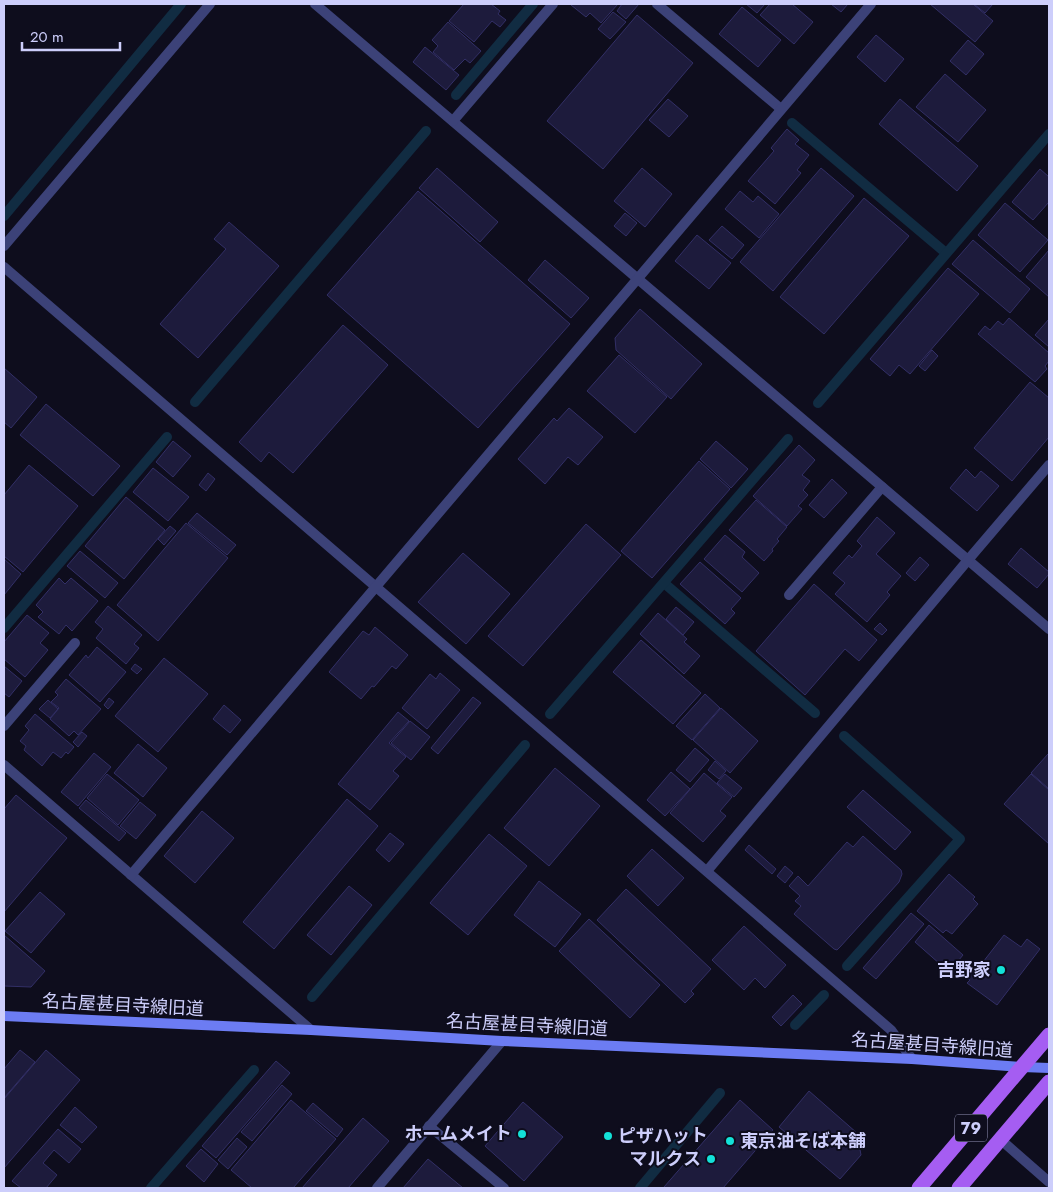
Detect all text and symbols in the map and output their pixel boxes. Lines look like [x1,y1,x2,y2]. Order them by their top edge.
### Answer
scale bar [22,20,120,52]
text: 20 m [30,26,64,48]
place label: 吉野家 [937,957,991,983]
marker: 吉野家 [995,964,1007,976]
street label: 名古屋甚目寺線旧道 [41,988,205,1022]
street label: 名古屋甚目寺線旧道 [445,1008,609,1042]
street label: 名古屋甚目寺線旧道 [850,1026,1014,1064]
road number: 79 [955,1114,987,1142]
place label: ホームメイト [405,1121,512,1147]
place label: ピザハット [618,1123,708,1149]
marker: ホームメイト [516,1128,528,1140]
place label: 東京油そば本舗 [740,1128,866,1154]
marker: ピザハット [602,1130,614,1142]
marker: 東京油そば本舗 [724,1135,736,1147]
place label: マルクス [630,1146,701,1172]
marker: マルクス [705,1153,717,1165]

